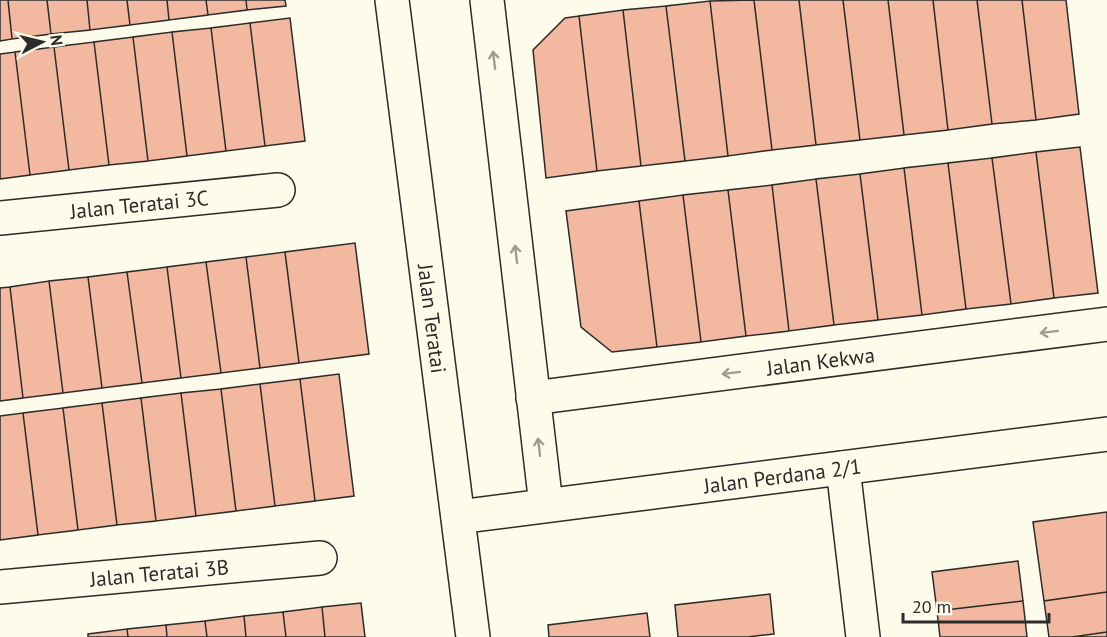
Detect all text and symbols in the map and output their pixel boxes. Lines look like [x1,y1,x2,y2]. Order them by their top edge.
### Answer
north arrow [12,12,72,72]
text: N [46,34,67,47]
one-way arrow [488,50,499,70]
street label: Jalan Teratai 3C [68,184,210,224]
one-way arrow [511,244,522,264]
street label: Jalan Teratai [412,261,453,375]
one-way arrow [1040,327,1059,338]
street label: Jalan Kekwa [764,341,876,381]
one-way arrow [721,367,741,378]
one-way arrow [533,438,544,458]
street label: Jalan Perdana 2/1 [701,452,863,499]
street label: Jalan Teratai 3B [88,553,230,592]
scale bar [903,586,1048,624]
text: 20 m [912,595,951,618]

